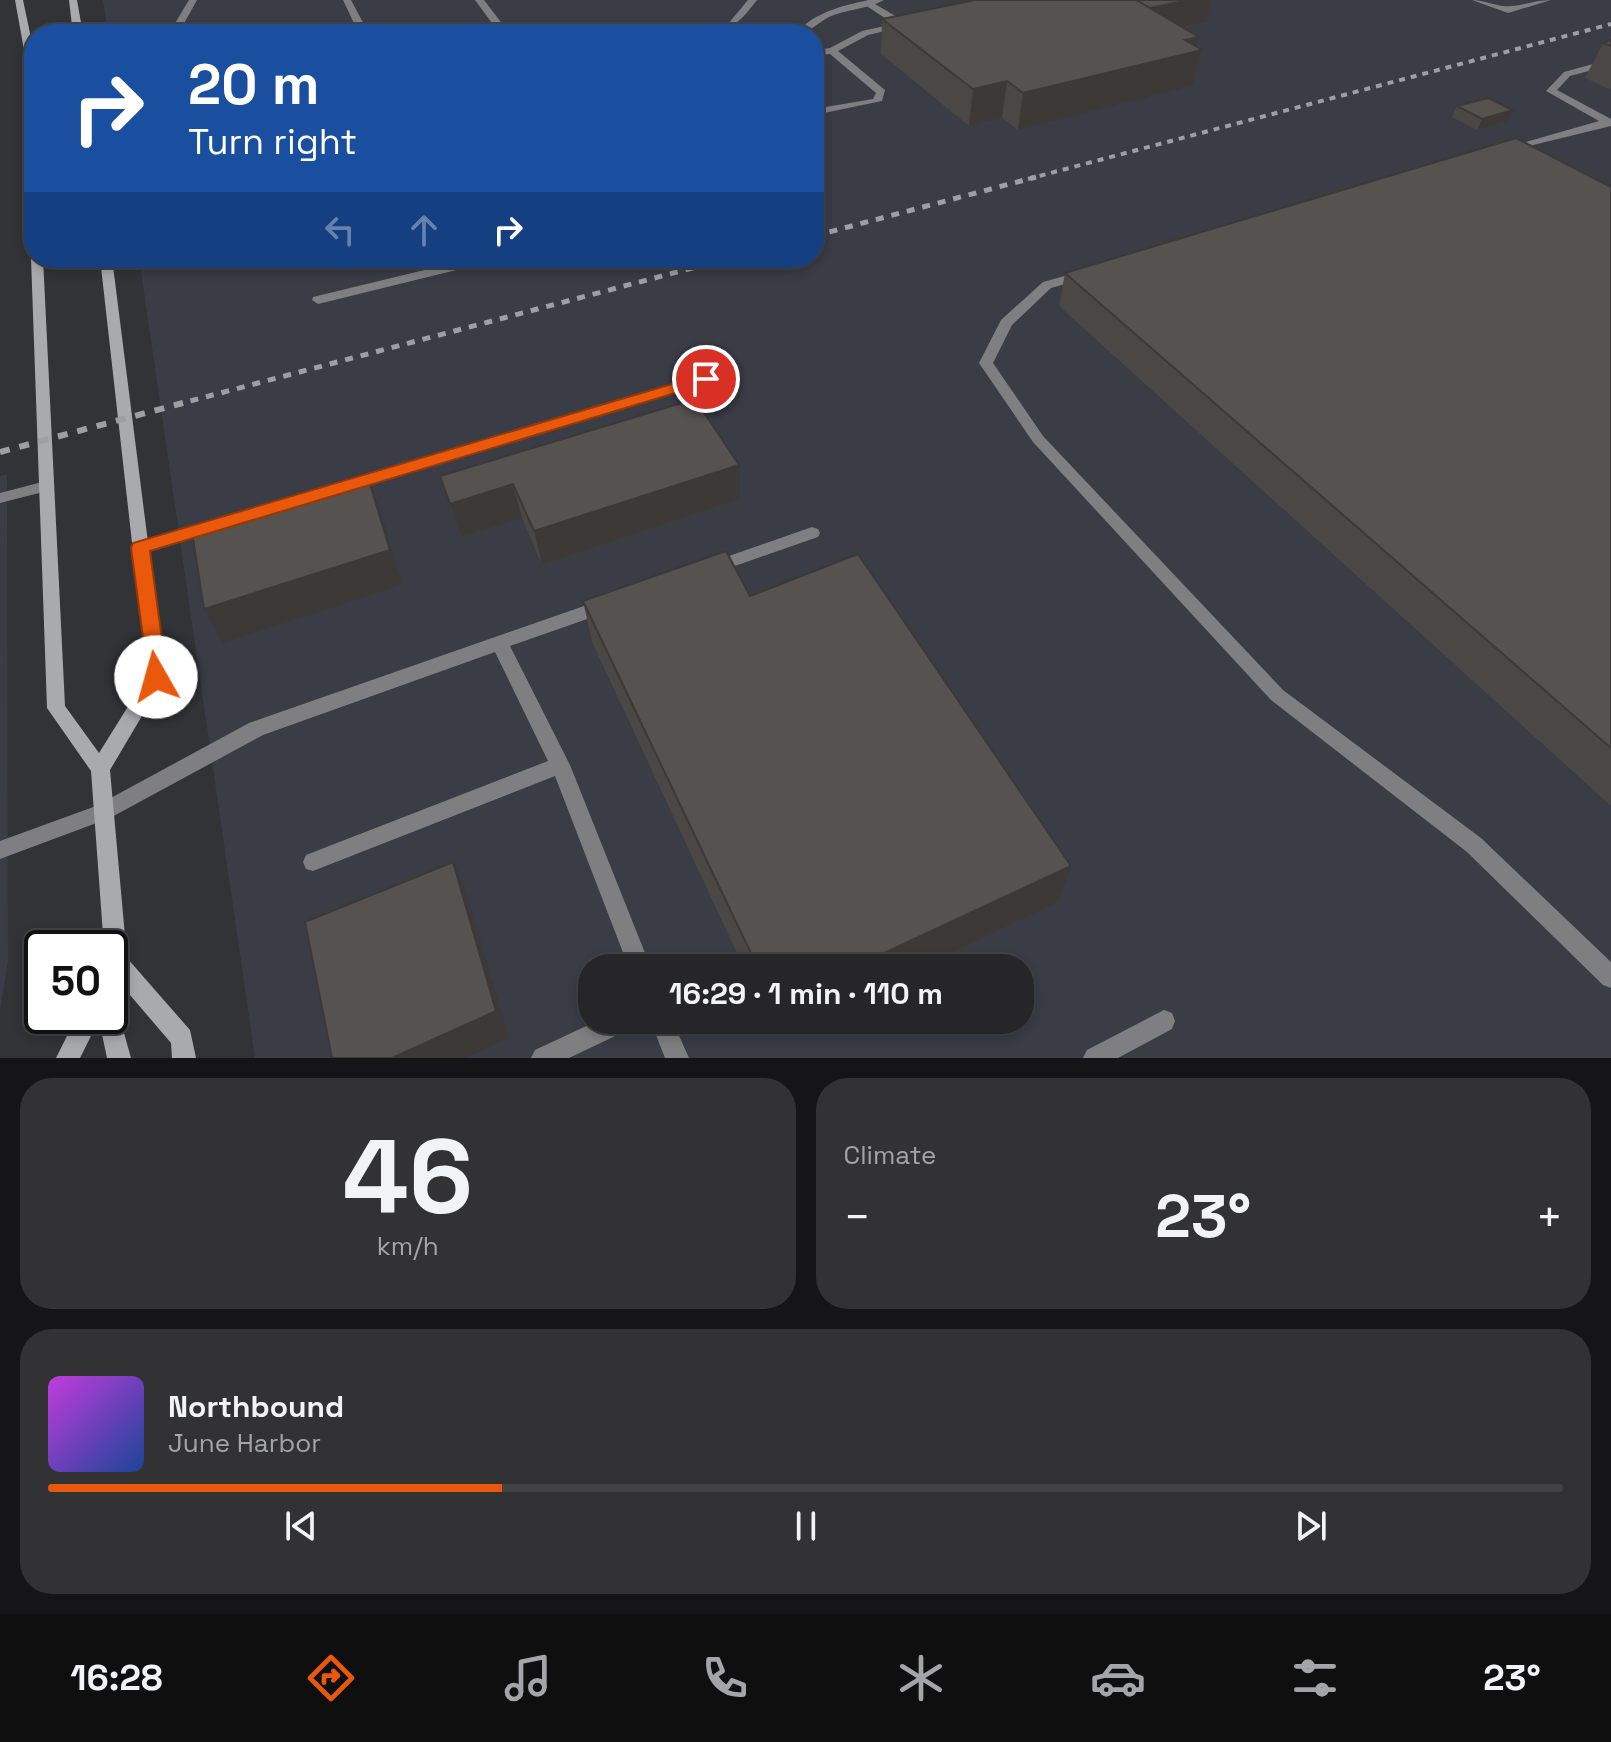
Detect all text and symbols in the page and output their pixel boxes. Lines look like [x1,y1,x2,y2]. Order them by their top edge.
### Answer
text: 20 m [188,49,320,120]
icon: right [56,56,160,160]
text: Turn right [188,119,357,165]
icon: left [318,208,362,252]
icon: ahead [402,208,446,252]
icon: right [486,208,530,252]
pin [672,345,740,413]
icon: arrive [684,357,728,401]
position arrow [114,635,198,719]
speed limit sign: 50 [24,930,128,1034]
text: 16:29 · 1 min · 110 m [669,974,943,1013]
text: 46 [343,1111,473,1243]
text: Climate [844,1138,936,1172]
text: 23° [1155,1178,1251,1255]
text: − [844,1189,871,1245]
text: + [1536,1189,1563,1245]
text: km/h [377,1229,439,1263]
text: Northbound [168,1387,344,1426]
text: June Harbor [168,1426,321,1460]
icon: previous [279,1504,323,1548]
icon: pause [784,1504,828,1548]
icon: next [1289,1504,1333,1548]
icon: directions [303,1650,359,1706]
icon: music [500,1650,556,1706]
icon: phone [697,1650,753,1706]
icon: climate [893,1650,949,1706]
icon: car [1090,1650,1146,1706]
icon: filters [1287,1650,1343,1706]
text: 16:28 [70,1655,163,1701]
text: 23° [1483,1655,1541,1701]

